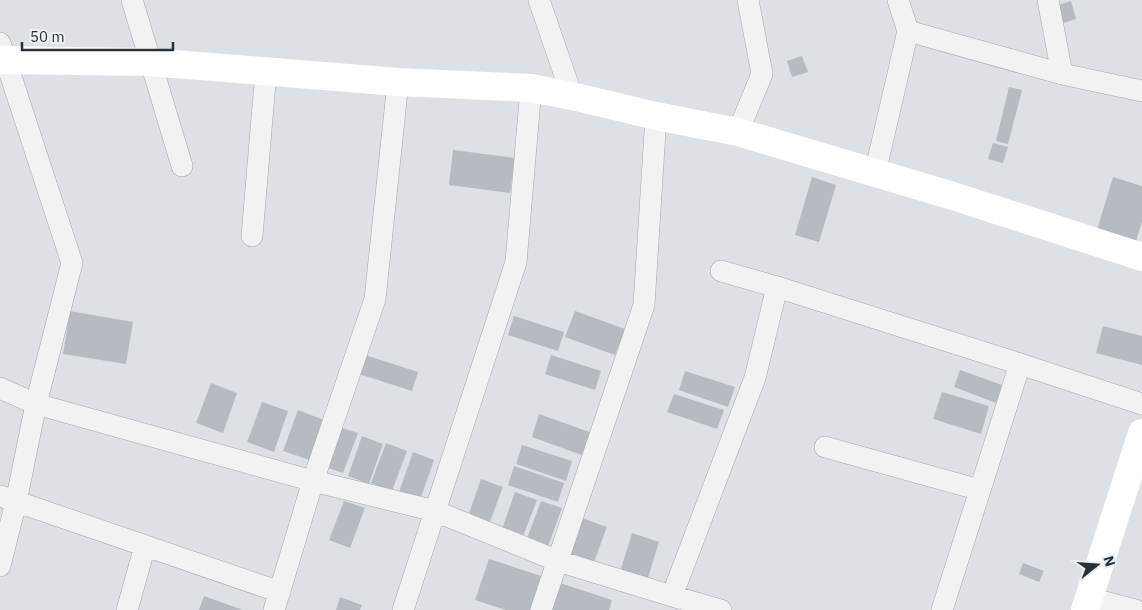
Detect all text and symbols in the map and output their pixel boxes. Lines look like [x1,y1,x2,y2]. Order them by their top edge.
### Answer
scale bar [22,20,174,52]
text: 50 m [30,27,65,46]
north arrow [1072,540,1122,590]
text: N [1099,554,1120,569]

